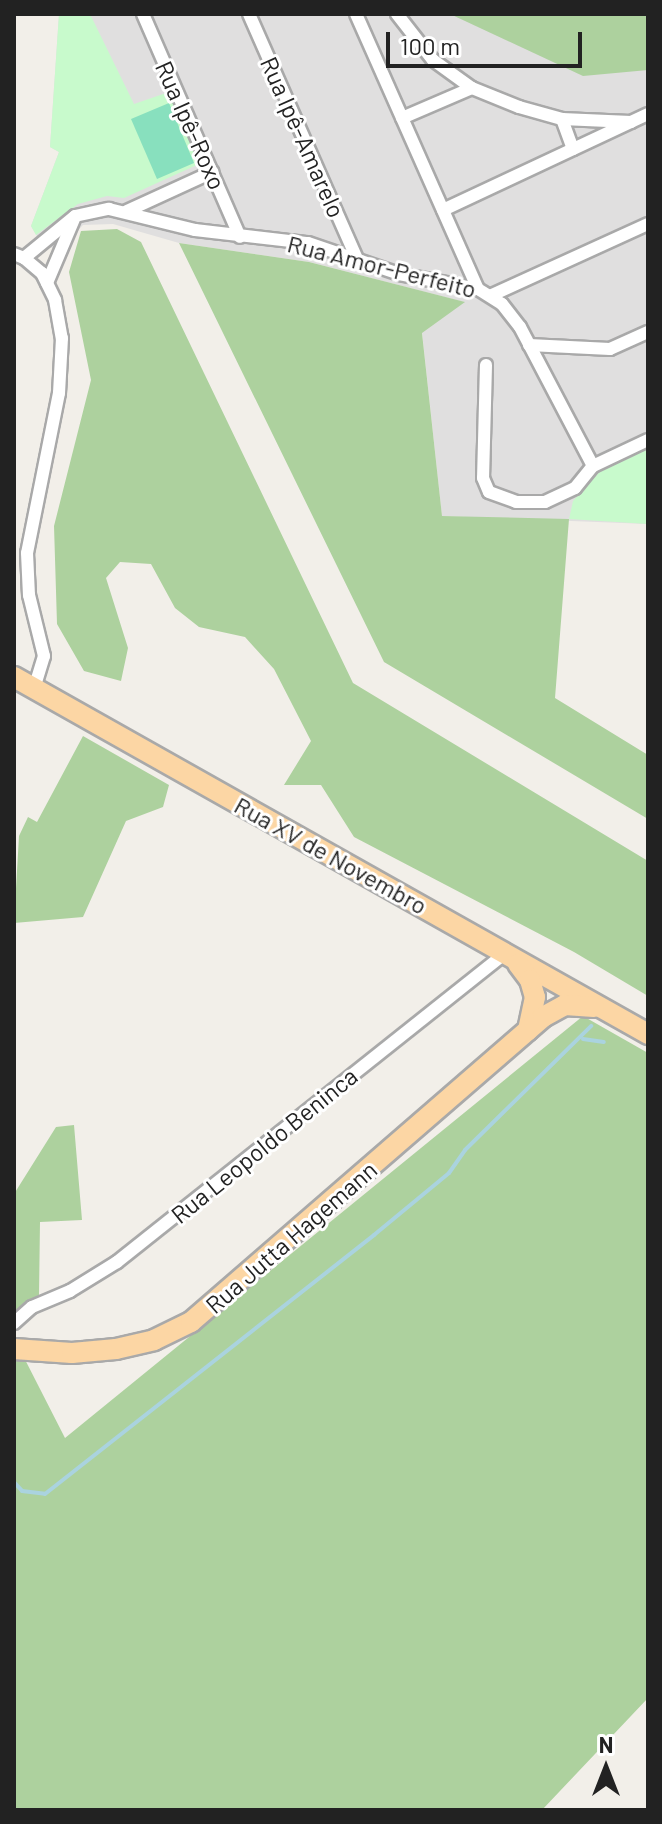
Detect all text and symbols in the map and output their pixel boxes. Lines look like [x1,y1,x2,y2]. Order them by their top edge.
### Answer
scale bar [390,16,586,66]
text: 100 m [400,31,460,60]
street label: Rua Ipê-Amarelo [255,52,351,222]
street label: Rua Ipê-Roxo [150,56,232,194]
street label: Rua Amor-Perfeito [285,229,479,303]
street label: Rua XV de Novembro [230,790,432,920]
street label: Rua Leopoldo Beninca [165,1061,363,1229]
street label: Rua Jutta Hagemann [200,1155,382,1319]
north arrow [566,1728,646,1808]
text: N [599,1731,613,1757]

